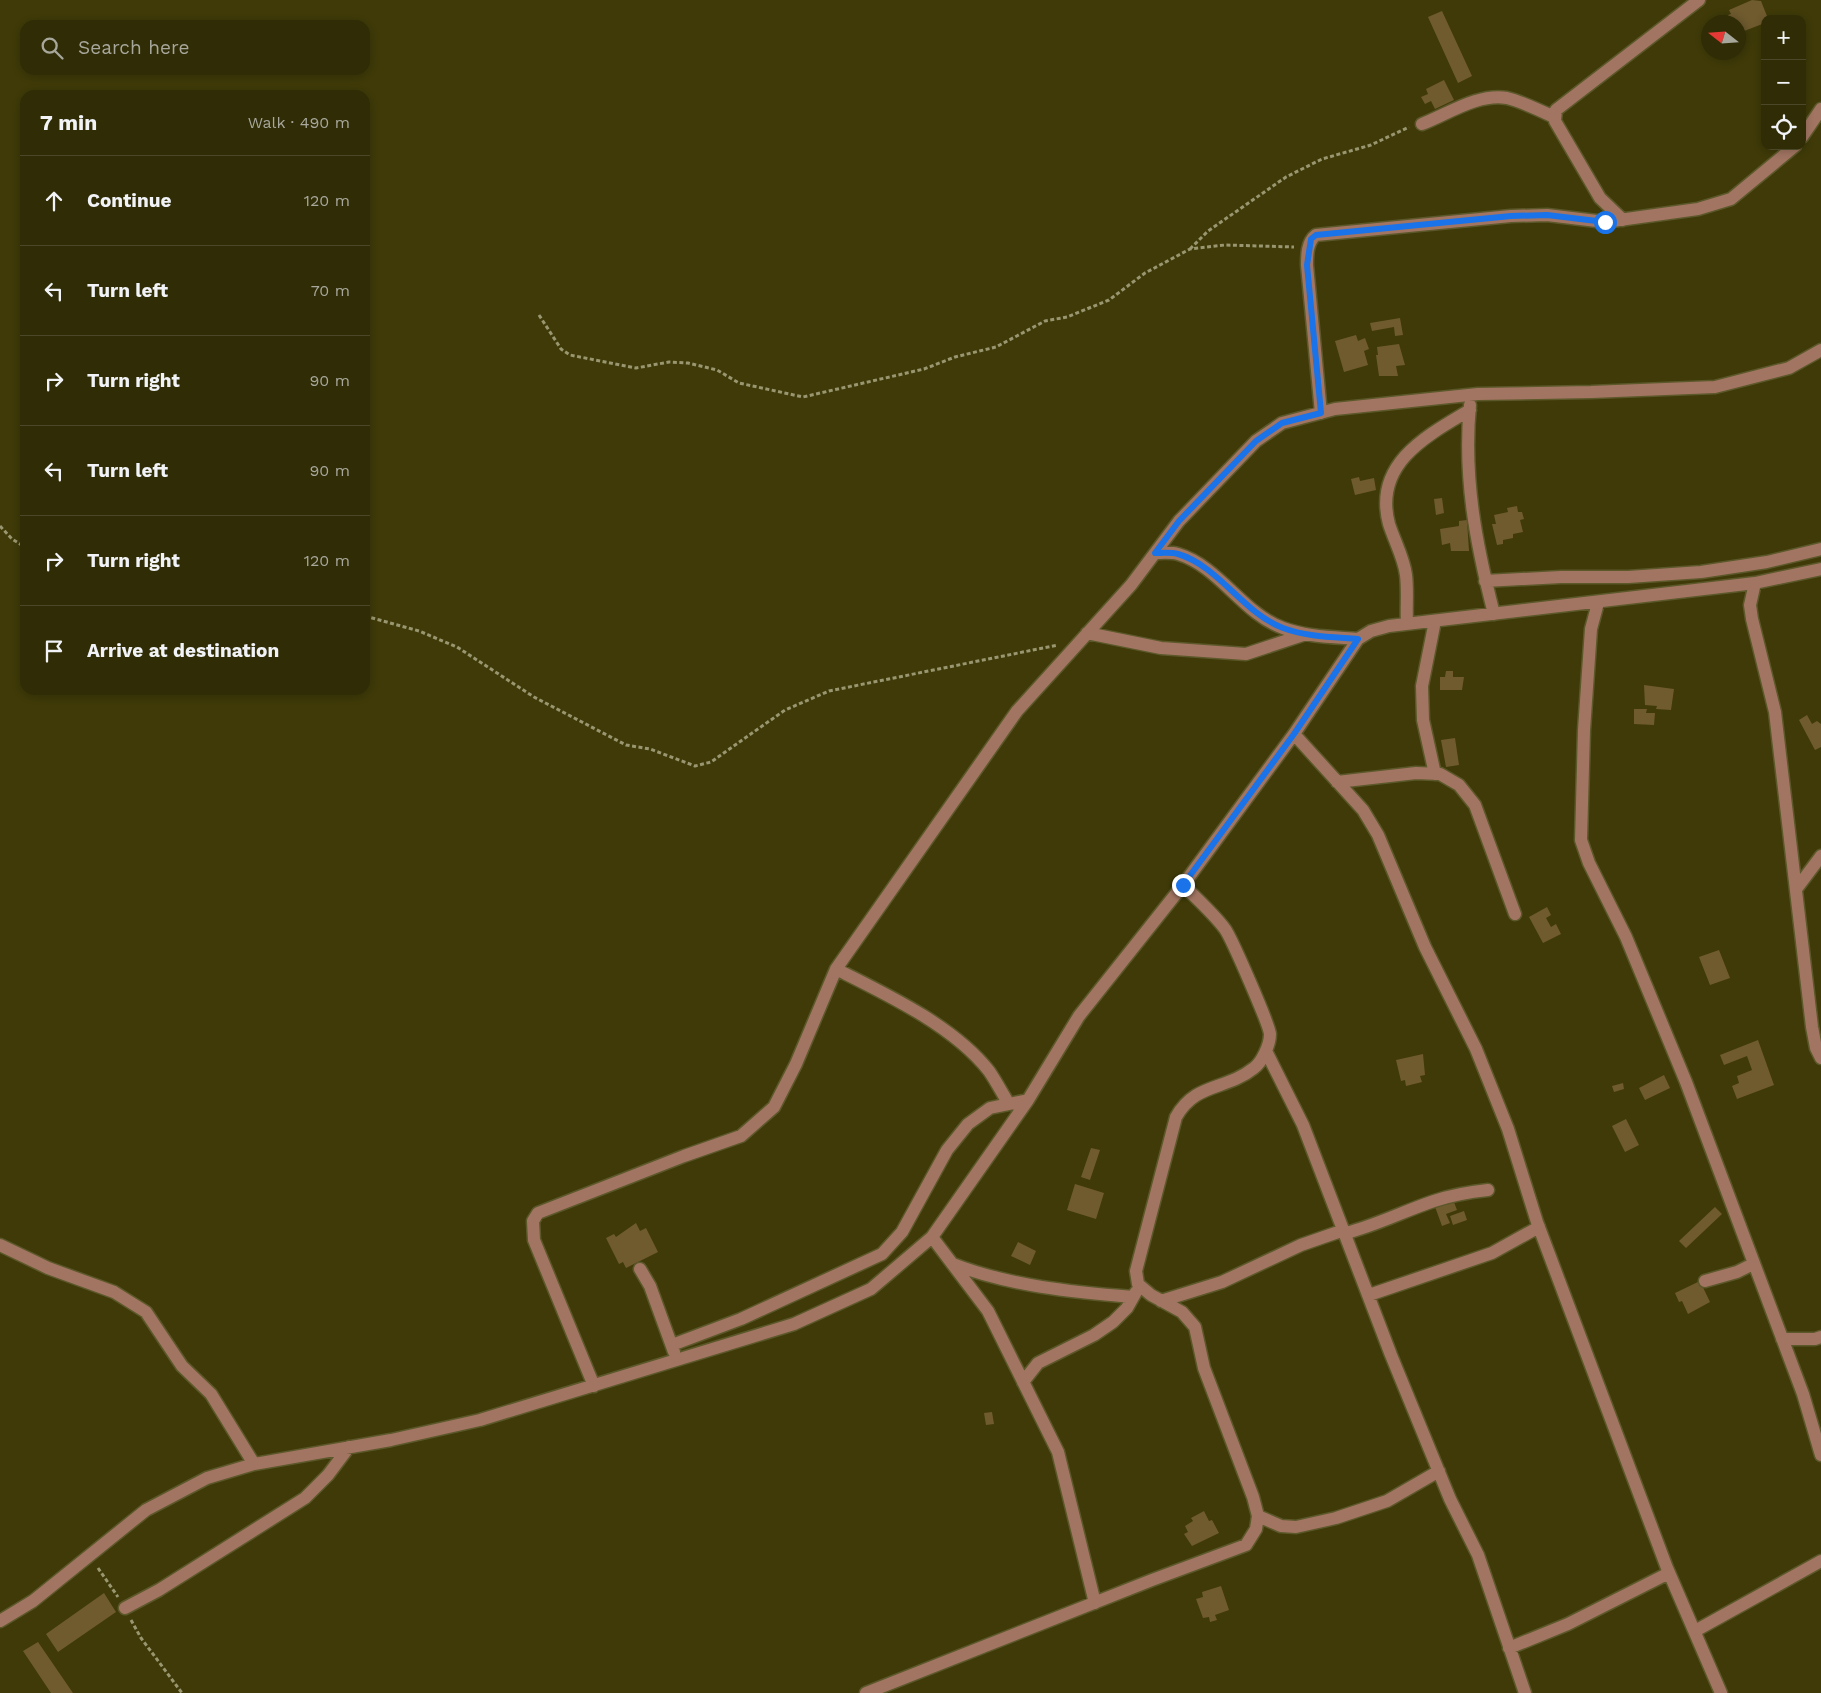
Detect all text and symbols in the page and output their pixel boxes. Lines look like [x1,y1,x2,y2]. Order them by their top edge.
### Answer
north arrow [1701,15,1746,60]
map controls [1761,15,1806,150]
button: + [1761,15,1806,60]
search box [20,20,370,75]
icon: search [38,34,66,62]
text: Search here [78,36,189,59]
button: − [1761,60,1806,105]
button: locate [1761,105,1806,150]
text: 7 min [40,110,97,135]
text: Walk · 490 m [248,113,350,132]
icon: ahead [40,187,68,215]
text: Continue [87,189,171,212]
text: 120 m [304,191,350,210]
route start [1594,211,1617,234]
icon: left [40,277,68,305]
text: Turn left [87,279,168,302]
text: 70 m [311,281,350,300]
icon: right [40,367,68,395]
text: Turn right [87,369,180,392]
text: 90 m [309,371,350,390]
icon: left [40,457,68,485]
text: Turn left [87,459,168,482]
text: 90 m [309,461,350,480]
icon: right [40,547,68,575]
text: Turn right [87,549,180,572]
text: 120 m [304,551,350,570]
icon: arrive [40,637,68,665]
text: Arrive at destination [87,639,279,662]
route end [1172,874,1195,897]

